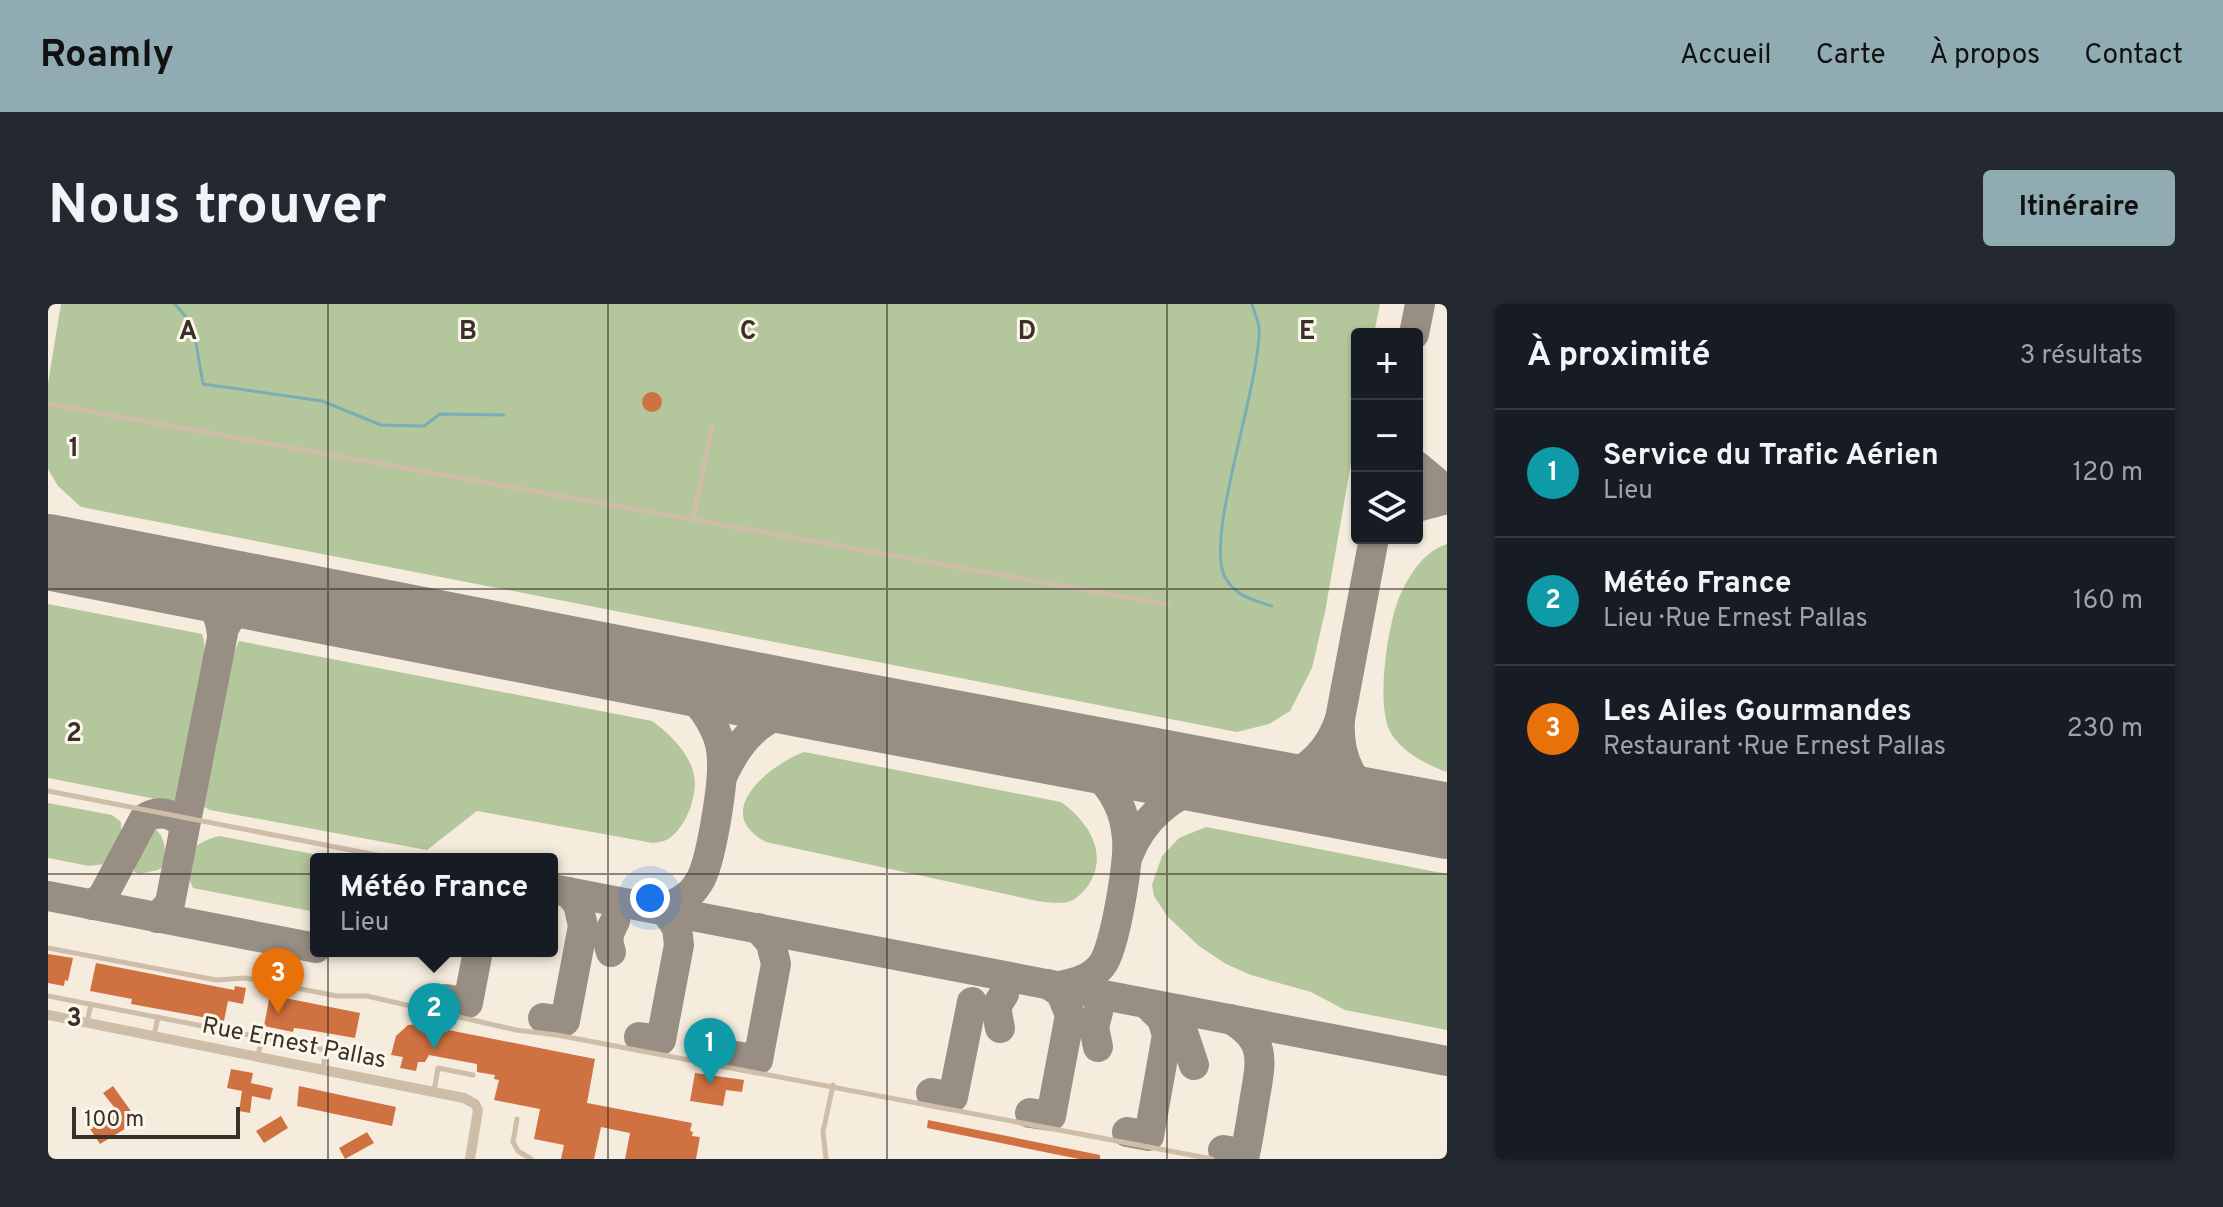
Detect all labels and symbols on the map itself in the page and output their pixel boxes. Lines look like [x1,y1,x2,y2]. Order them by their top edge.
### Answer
text: A [179,316,197,349]
text: B [459,316,477,349]
text: C [740,316,756,349]
text: D [1018,316,1036,349]
text: E [1299,316,1315,349]
text: 1 [69,433,79,466]
text: 2 [66,718,82,751]
your location [630,878,670,918]
pin: 3 [252,948,304,1014]
pin: 2 [408,983,460,1049]
text: 3 [66,1003,82,1036]
street label: Rue Ernest Pallas [199,1011,389,1077]
pin: 1 [684,1018,736,1084]
scale bar [72,1103,240,1139]

